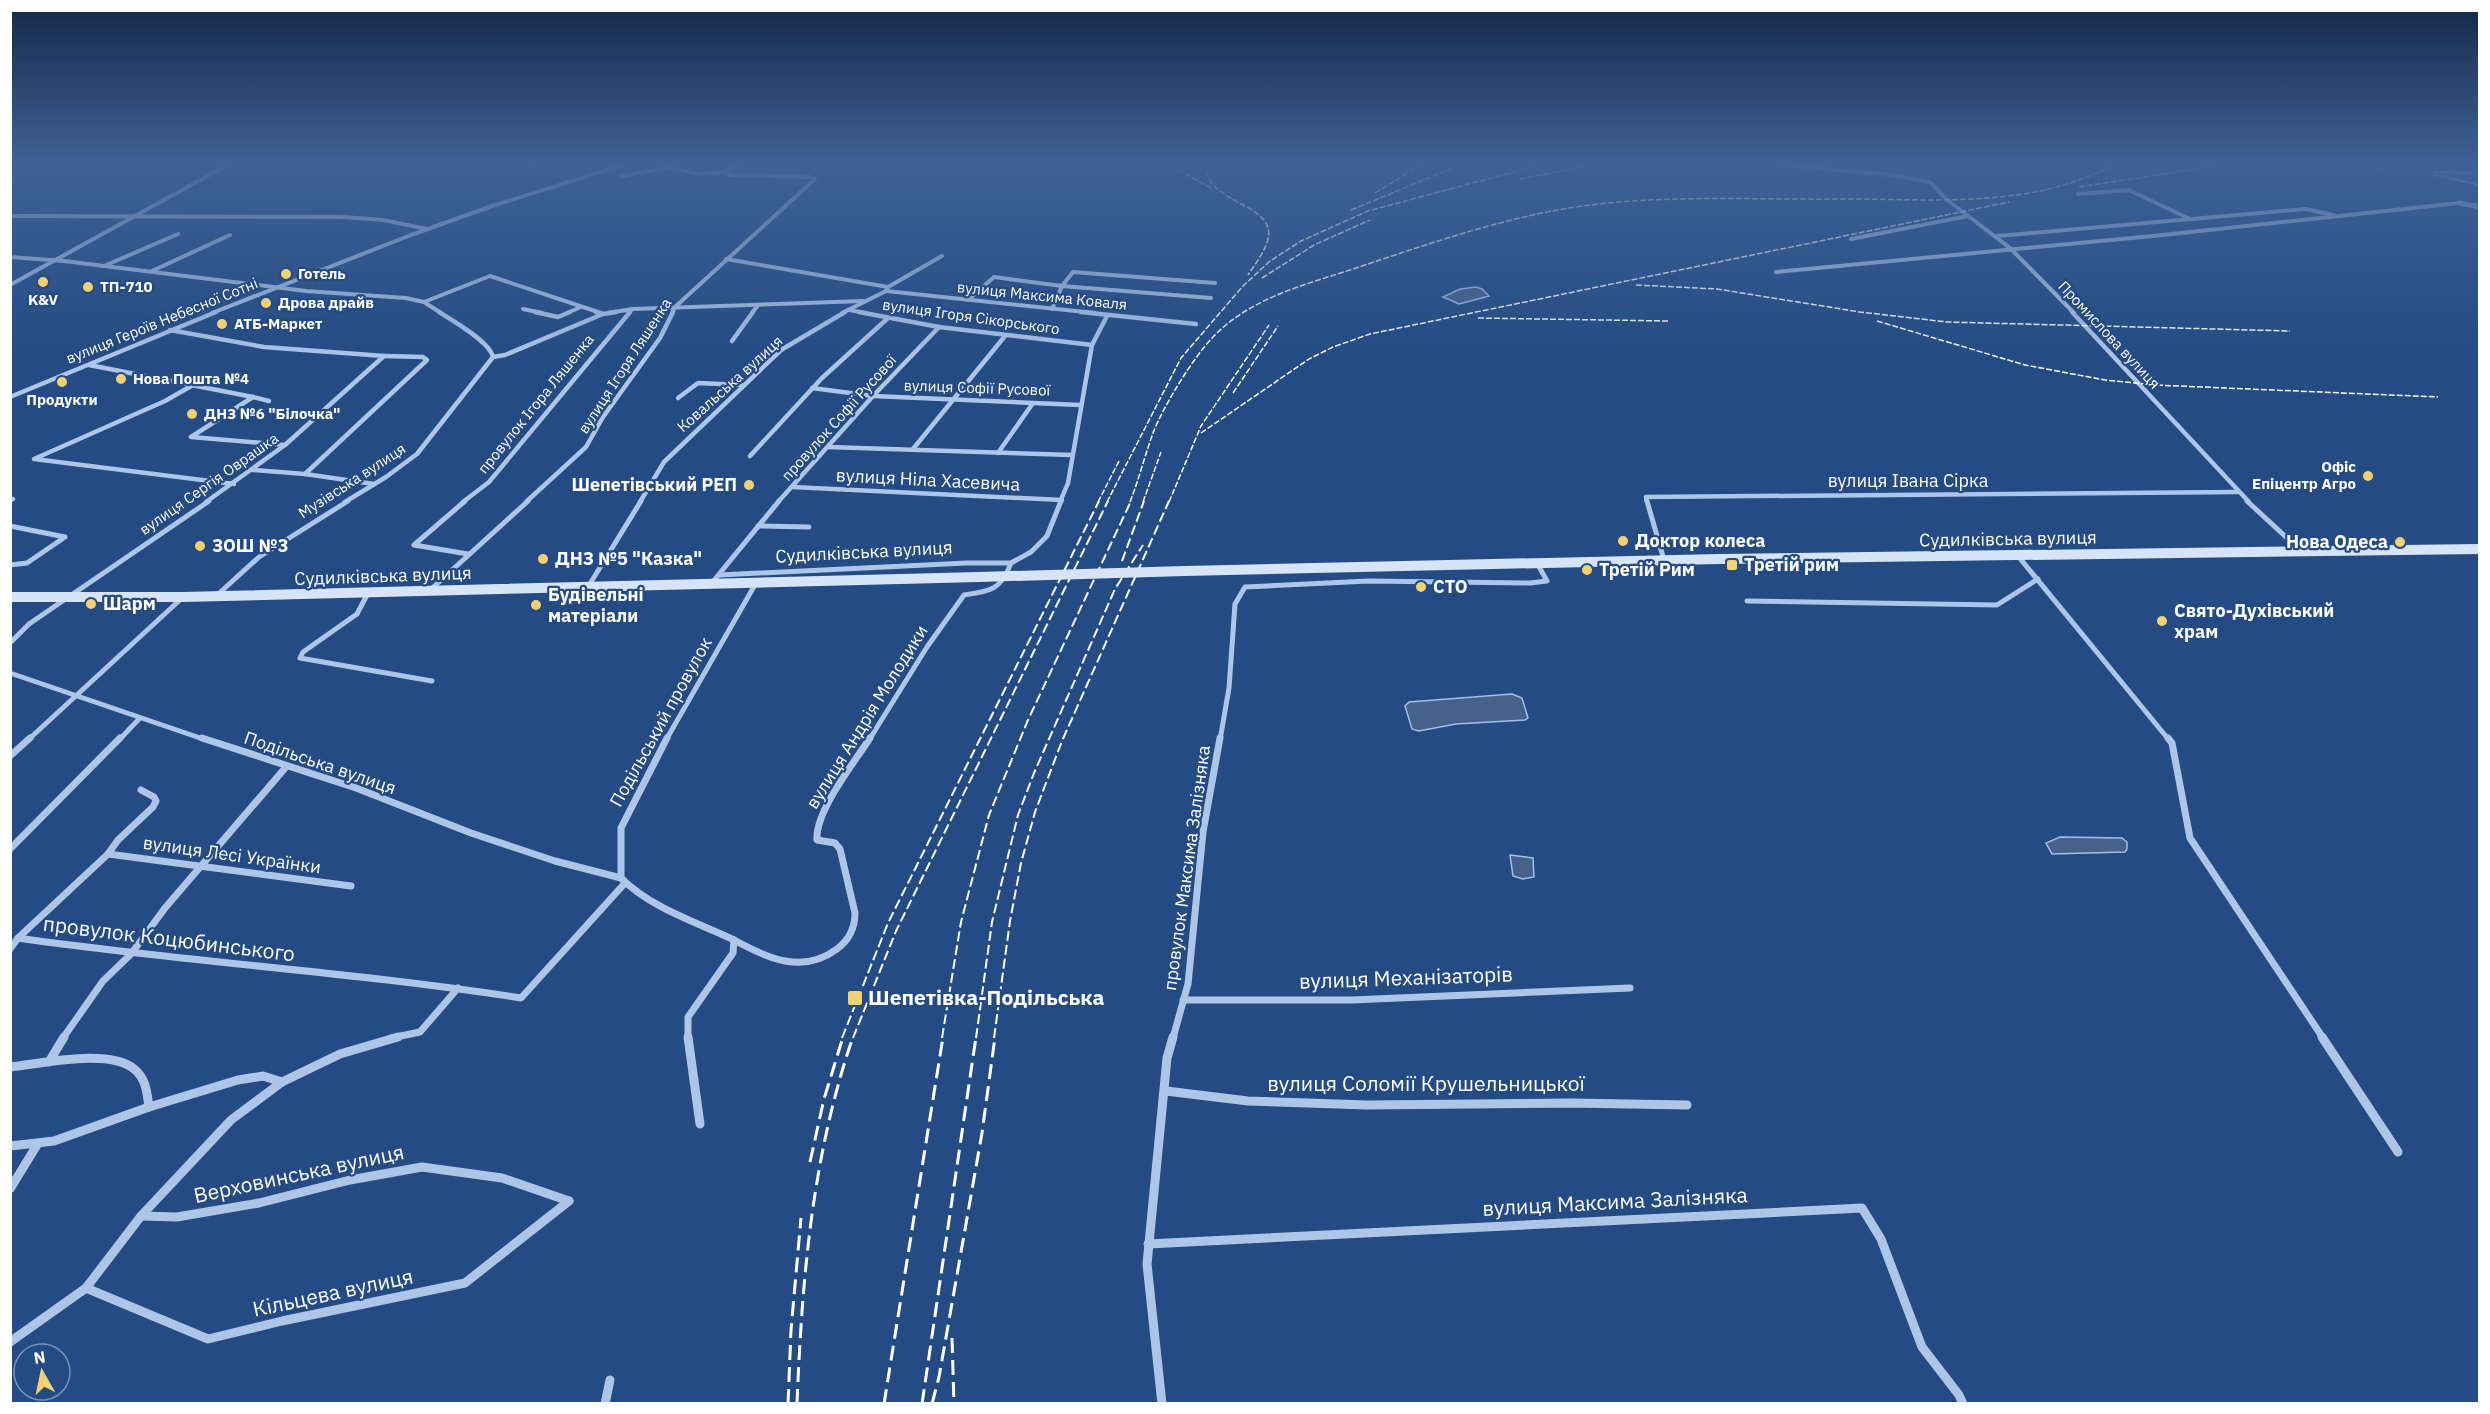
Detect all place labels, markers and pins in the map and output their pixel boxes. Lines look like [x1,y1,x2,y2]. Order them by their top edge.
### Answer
place label: Готель [298,264,346,283]
marker: Готель [279,267,293,281]
marker: K&V [36,275,50,289]
place label: ТП-710 [100,277,152,296]
marker: ТП-710 [81,280,95,294]
place label: K&V [28,290,58,309]
place label: Дрова драйв [278,293,374,312]
marker: Дрова драйв [259,296,273,310]
place label: АТБ-Маркет [234,314,323,333]
marker: АТБ-Маркет [215,317,229,331]
place label: Нова Пошта №4 [133,369,249,388]
marker: Нова Пошта №4 [114,372,128,386]
marker: Продукти [55,375,69,389]
place label: Продукти [26,390,98,409]
place label: ДНЗ №6 "Білочка" [204,404,340,423]
marker: ДНЗ №6 "Білочка" [185,407,199,421]
place label: Офіс Епіцентр Агро [2252,457,2356,493]
marker: Офіс Епіцентр Агро [2361,469,2375,483]
place label: Шепетівський РЕП [571,473,737,496]
marker: Шепетівський РЕП [742,478,756,492]
place label: Доктор колеса [1635,529,1765,552]
place label: Нова Одеса [2286,530,2388,553]
place label: ЗОШ №3 [212,534,288,557]
marker: Доктор колеса [1616,534,1630,548]
marker: Нова Одеса [2393,535,2407,549]
marker: ЗОШ №3 [193,539,207,553]
place label: ДНЗ №5 "Казка" [555,547,702,570]
marker: ДНЗ №5 "Казка" [536,552,550,566]
place label: Третій рим [1744,553,1839,576]
place label: Третій Рим [1599,558,1695,581]
marker: Третій рим [1725,558,1739,572]
marker: Третій Рим [1580,563,1594,577]
place label: СТО [1433,575,1468,598]
marker: СТО [1414,580,1428,594]
place label: Будівельні матеріали [548,583,644,627]
place label: Шарм [103,592,156,615]
marker: Шарм [84,597,98,611]
marker: Будівельні матеріали [529,598,543,612]
place label: Свято-Духівський храм [2174,599,2334,643]
marker: Свято-Духівський храм [2155,614,2169,628]
place label: Шепетівка-Подільська [868,983,1105,1011]
marker: Шепетівка-Подільська [846,989,864,1007]

